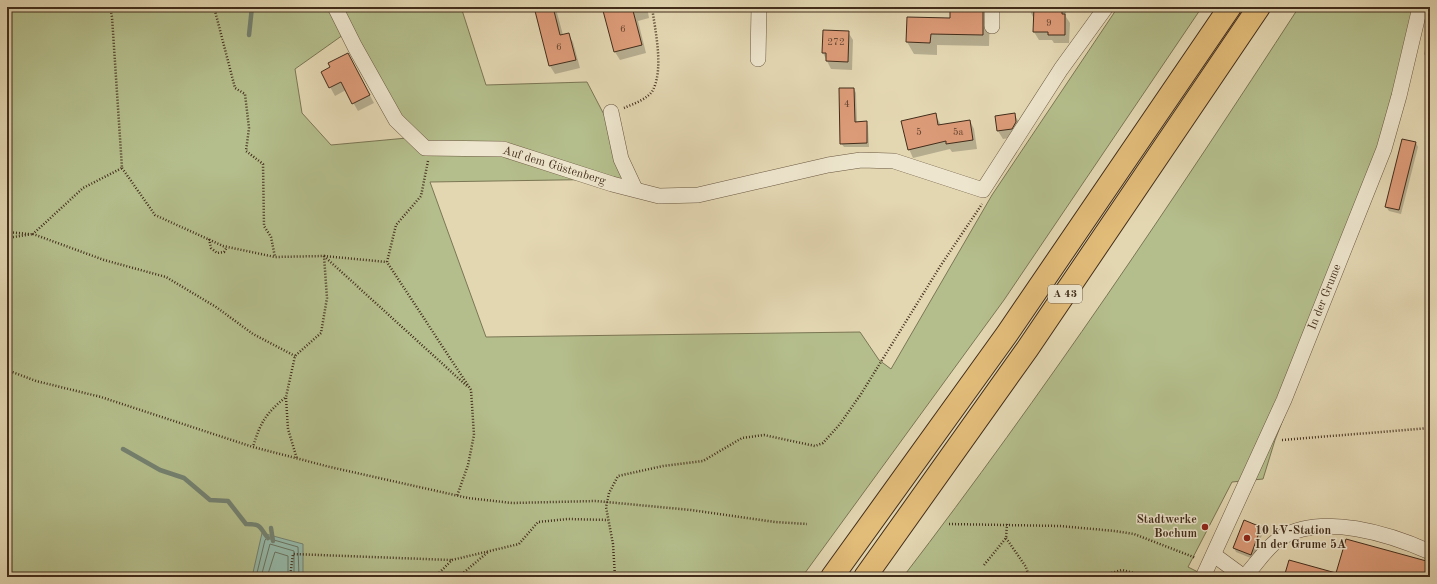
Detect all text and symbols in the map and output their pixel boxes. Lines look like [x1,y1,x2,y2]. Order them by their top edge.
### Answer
house number: 9 [1046,18,1052,28]
house number: 6 [620,24,626,34]
house number: 272 [827,37,845,47]
house number: 6 [556,42,562,52]
house number: 4 [844,99,850,109]
house number: 5 [916,127,922,137]
house number: 5a [953,127,963,137]
street label: Auf dem Güstenberg [501,145,607,188]
street label: In der Grume [1306,262,1344,332]
road number: A 43 [1048,285,1082,303]
place label: Stadtwerke Bochum [1136,514,1197,540]
marker: Stadtwerke Bochum [1200,522,1210,532]
place label: 10 kV-Station In der Grume 5A [1255,525,1346,551]
marker: 10 kV-Station In der Grume 5A [1242,533,1252,543]

